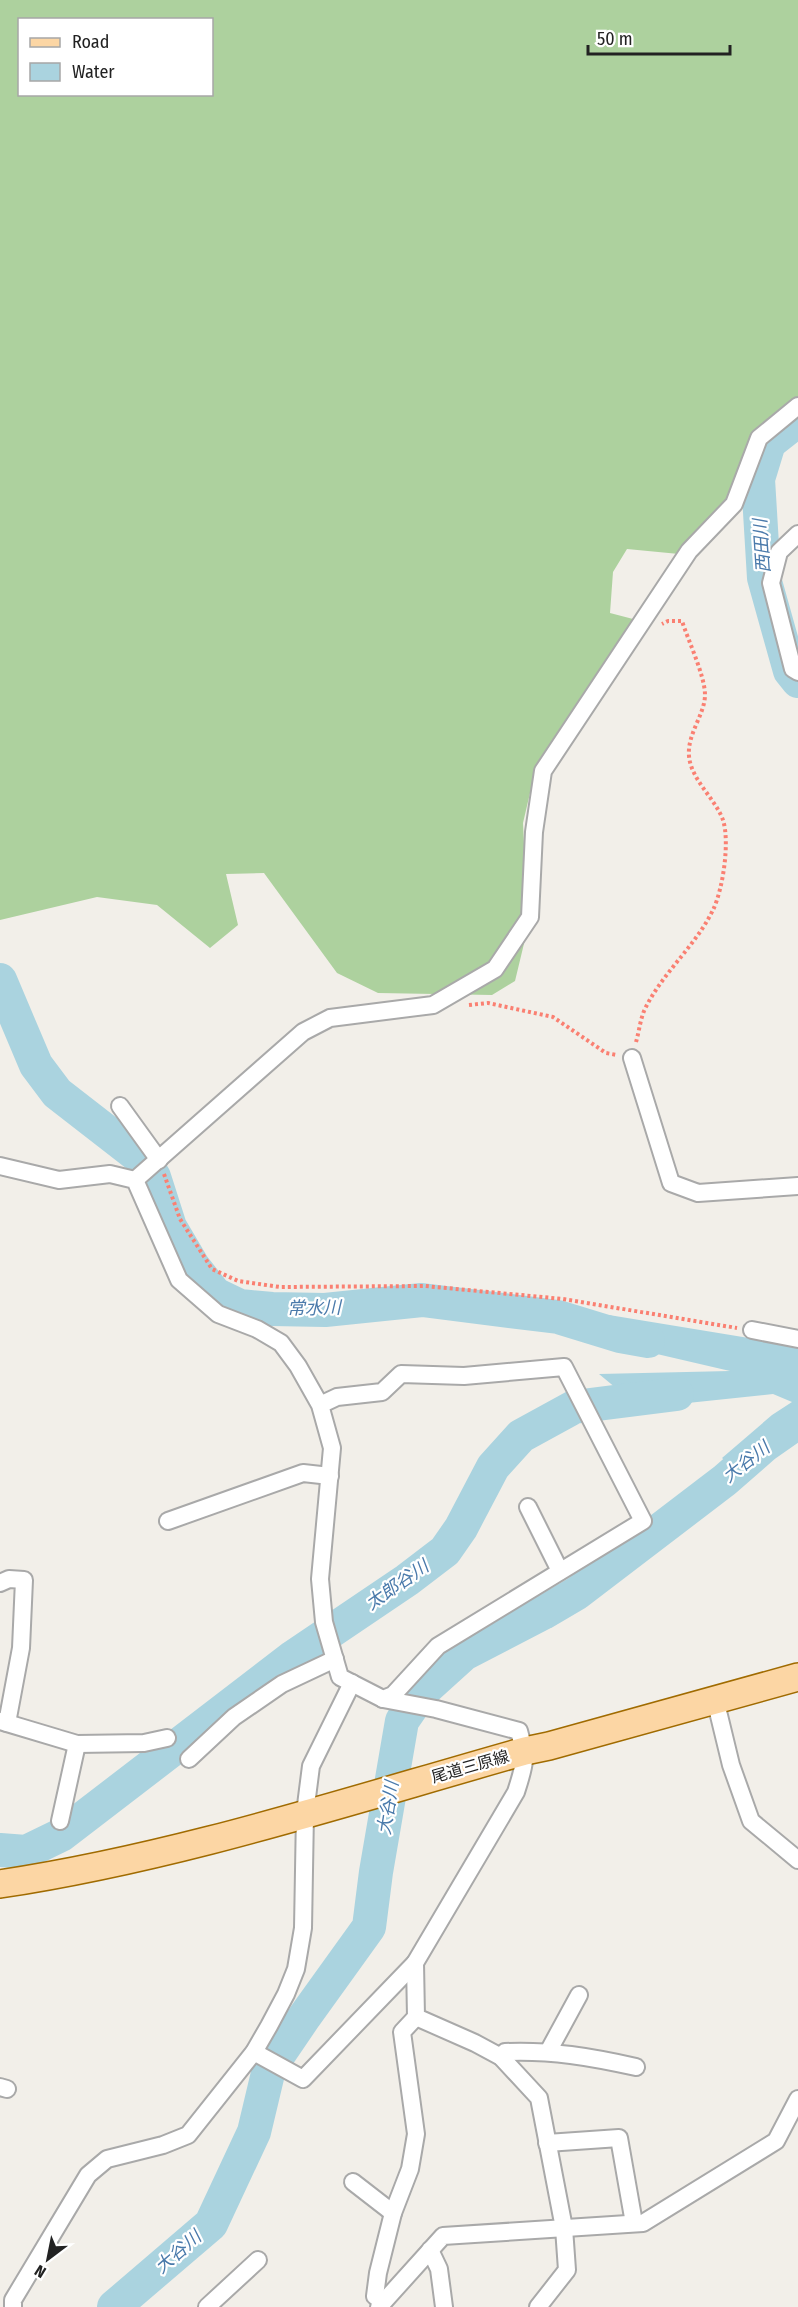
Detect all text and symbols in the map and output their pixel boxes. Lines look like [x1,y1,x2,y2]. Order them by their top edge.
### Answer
legend [18,18,213,96]
scale bar [588,18,730,56]
text: 50 m [597,28,633,50]
text: Road [72,31,109,53]
text: Water [72,61,115,83]
water label: 西田川 [749,516,775,574]
water label: 常水川 [287,1296,343,1319]
water label: 大谷川 [718,1435,776,1487]
water label: 太郎谷川 [361,1554,434,1615]
street label: 尾道三原線 [429,1746,511,1787]
water label: 大谷川 [373,1778,403,1836]
water label: 大谷川 [150,2225,207,2278]
north arrow [18,2229,78,2289]
text: N [31,2261,49,2282]

